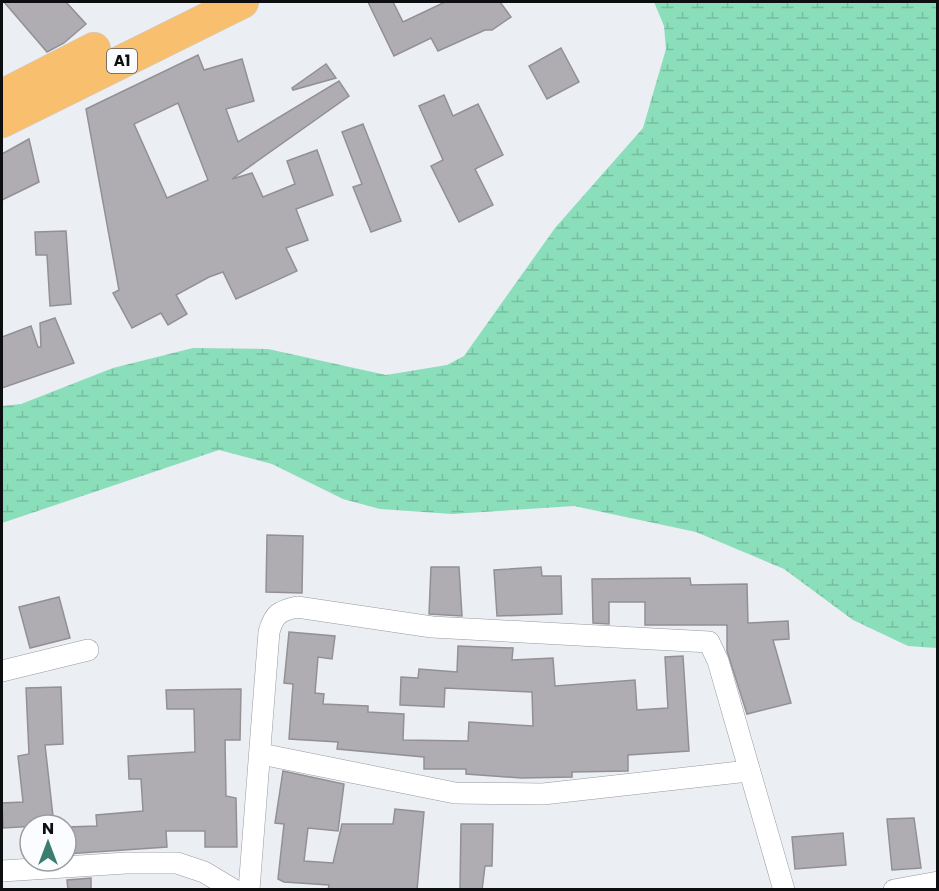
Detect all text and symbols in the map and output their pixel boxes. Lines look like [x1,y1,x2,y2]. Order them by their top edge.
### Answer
road number: A1 [107,49,137,73]
north arrow [18,813,78,873]
text: N [42,817,54,840]

